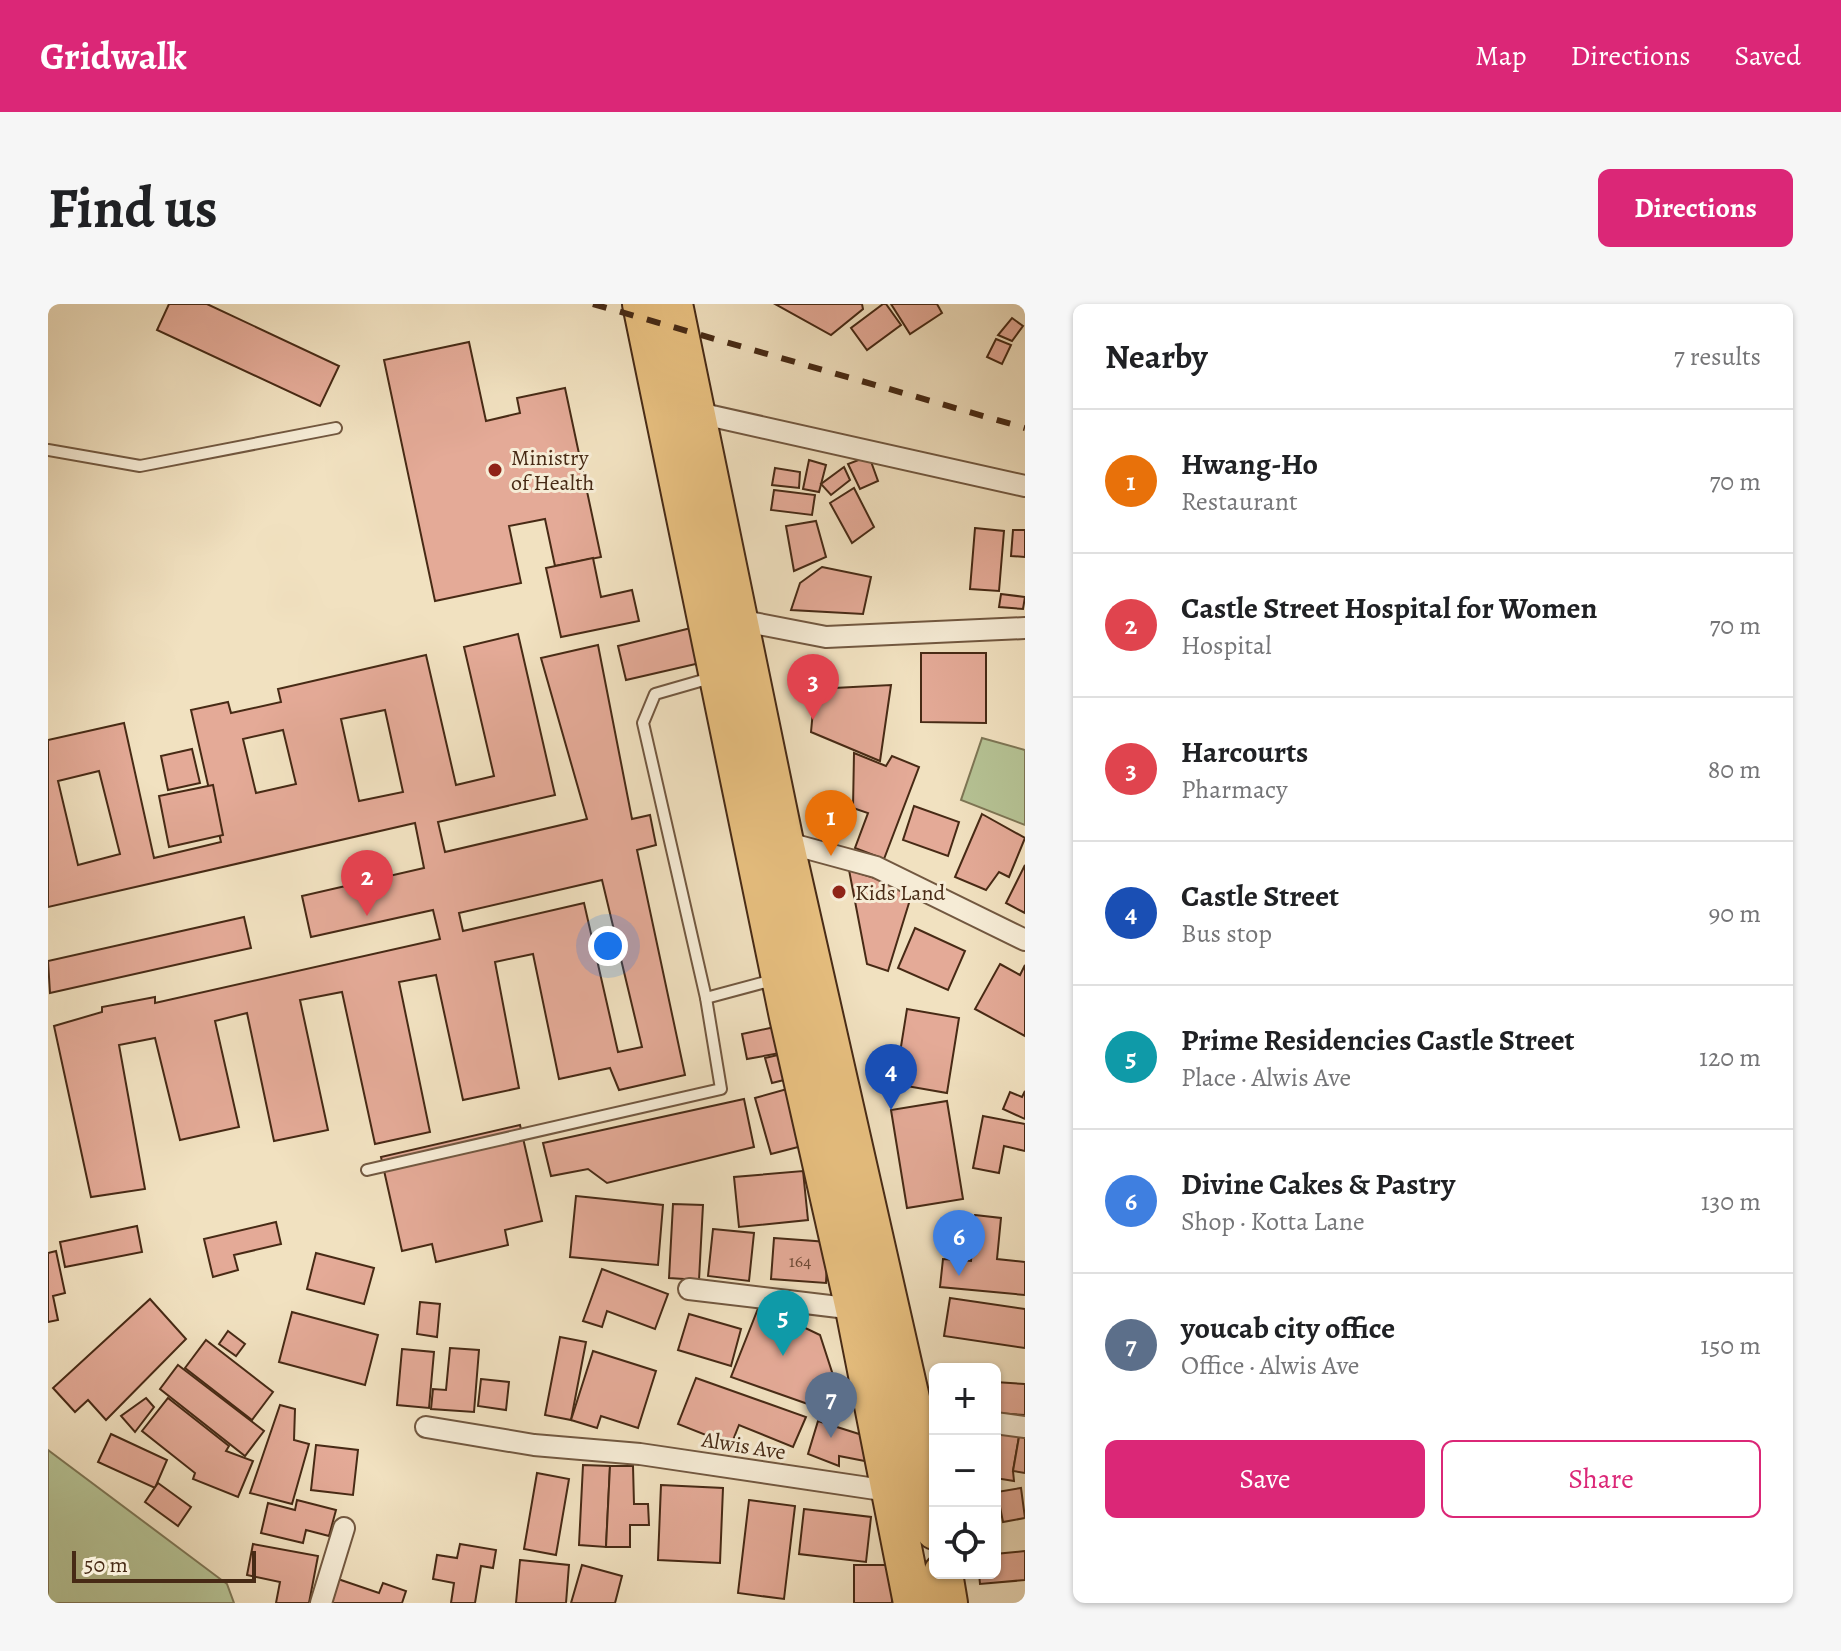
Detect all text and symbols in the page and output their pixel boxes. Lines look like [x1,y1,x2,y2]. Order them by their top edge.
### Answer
text: Gridwalk [40,30,187,82]
text: Map [1475,37,1526,75]
text: Directions [1570,37,1691,75]
text: Saved [1735,37,1801,75]
button: Directions [1598,169,1793,247]
text: Find us [48,170,218,246]
text: Nearby [1105,333,1208,380]
text: 7 results [1674,339,1761,374]
place label: Ministry of Health [511,443,594,498]
text: Hwang-Ho [1181,444,1318,484]
marker: Ministry of Health [486,461,504,479]
text: 1 [1126,464,1136,499]
text: 70 m [1709,464,1761,499]
text: Restaurant [1181,484,1298,519]
text: Castle Street Hospital for Women [1181,588,1597,628]
text: 2 [1125,608,1137,643]
text: 70 m [1709,608,1761,643]
text: Hospital [1181,628,1272,663]
pin: 3 [787,654,839,720]
text: Harcourts [1181,732,1308,772]
text: 3 [1125,752,1137,787]
text: 80 m [1708,752,1761,787]
text: Pharmacy [1181,772,1288,807]
pin: 1 [805,790,857,856]
pin: 2 [341,850,393,916]
text: Castle Street [1181,876,1339,916]
place label: Kids Land [855,878,945,908]
marker: Kids Land [830,883,848,901]
text: 4 [1125,896,1137,931]
text: 90 m [1709,896,1761,931]
text: Bus stop [1181,916,1272,951]
your location [588,926,628,966]
text: Prime Residencies Castle Street [1181,1020,1575,1060]
text: 5 [1125,1040,1137,1075]
text: 120 m [1699,1040,1761,1075]
pin: 4 [865,1044,917,1110]
text: Place · Alwis Ave [1181,1060,1351,1095]
text: Divine Cakes & Pastry [1181,1164,1455,1204]
text: 6 [1125,1184,1137,1219]
text: 130 m [1701,1184,1761,1219]
text: Shop · Kotta Lane [1181,1204,1365,1239]
pin: 6 [933,1210,985,1276]
house number: 164 [789,1249,811,1273]
pin: 5 [757,1290,809,1356]
text: youcab city office [1181,1308,1395,1348]
text: 7 [1125,1328,1137,1363]
text: 150 m [1700,1328,1761,1363]
text: Office · Alwis Ave [1181,1348,1360,1383]
map controls [929,1363,1001,1579]
button: + [929,1363,1001,1435]
pin: 7 [805,1372,857,1438]
street label: Alwis Ave [699,1424,788,1467]
button: − [929,1435,1001,1507]
button: Save [1105,1440,1425,1518]
button: Share [1441,1440,1761,1518]
button: locate [929,1507,1001,1579]
scale bar [72,1547,256,1583]
text: 50 m [84,1550,128,1580]

